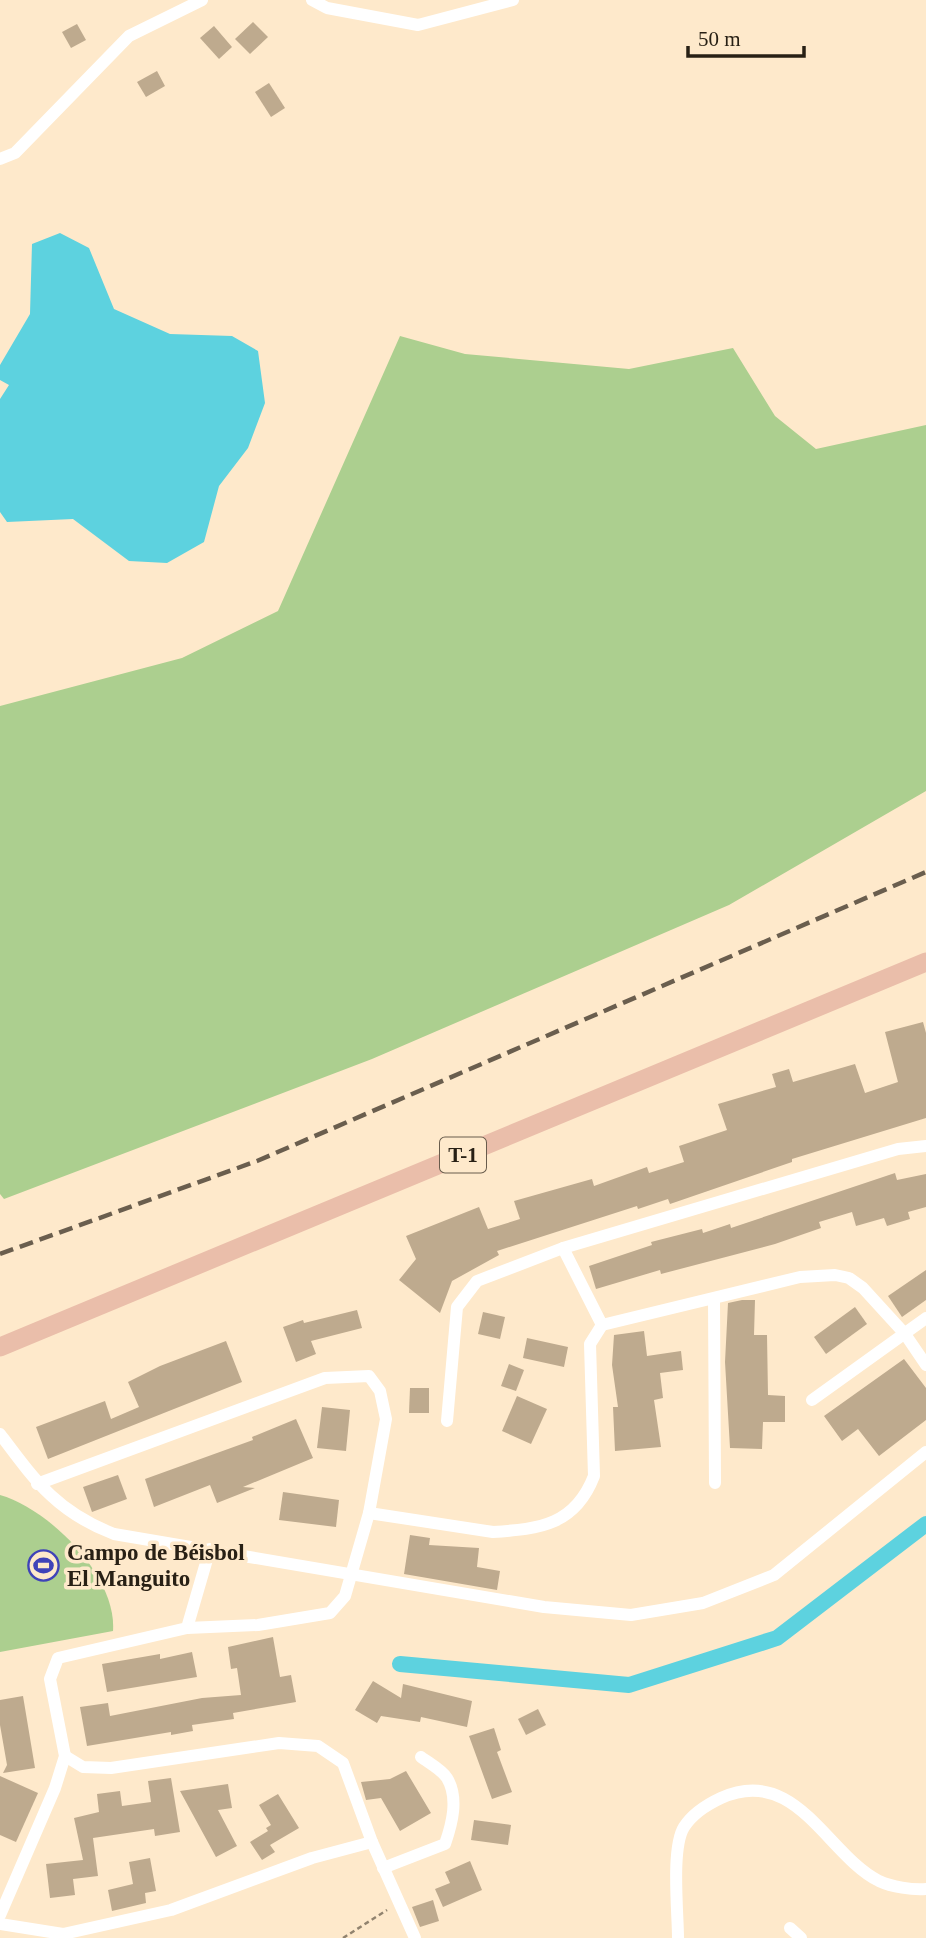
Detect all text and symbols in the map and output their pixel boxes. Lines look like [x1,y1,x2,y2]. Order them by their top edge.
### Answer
scale bar [688,14,804,58]
text: 50 m [698,27,741,51]
road number: T-1 [440,1138,486,1172]
place label: Campo de Béisbol El Manguito [67,1540,245,1591]
sports icon: Campo de Béisbol El Manguito [27,1548,61,1582]

